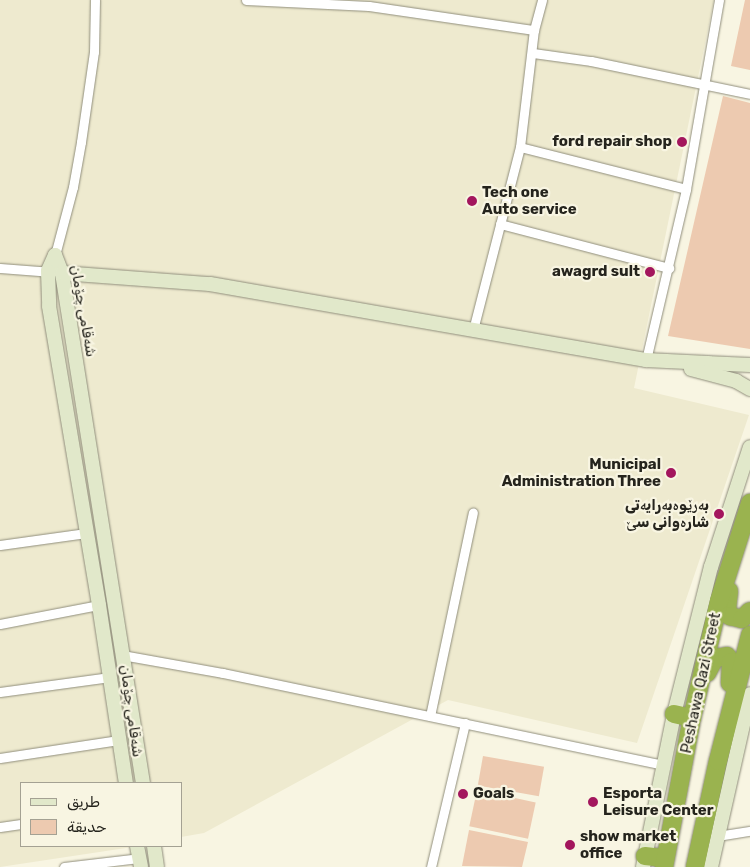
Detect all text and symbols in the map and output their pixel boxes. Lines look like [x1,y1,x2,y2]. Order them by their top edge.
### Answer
place label: ford repair shop [552,133,672,151]
marker: ford repair shop [676,136,688,148]
place label: Tech one Auto service [482,183,577,218]
marker: Tech one Auto service [466,195,478,207]
place label: awagrd sult [552,263,640,281]
street label: شەقامی چۆمان [66,264,100,358]
marker: awagrd sult [644,266,656,278]
place label: Municipal Administration Three [501,455,661,490]
marker: Municipal Administration Three [665,467,677,479]
place label: بەڕێوەبەرایەتی شارەوانی سێ [625,496,709,531]
marker: بەڕێوەبەرایەتی شارەوانی سێ [713,508,725,520]
street label: Peshawa Qazi Street [677,611,725,755]
street label: شەقامی چۆمان [116,664,146,758]
legend [20,782,182,847]
place label: Esporta Leisure Center [603,784,714,819]
place label: Goals [473,785,514,803]
marker: Goals [457,788,469,800]
text: طريق [67,793,100,811]
marker: Esporta Leisure Center [587,796,599,808]
text: حديقة [67,818,107,836]
place label: show market office [580,827,676,862]
marker: show market office [564,839,576,851]

